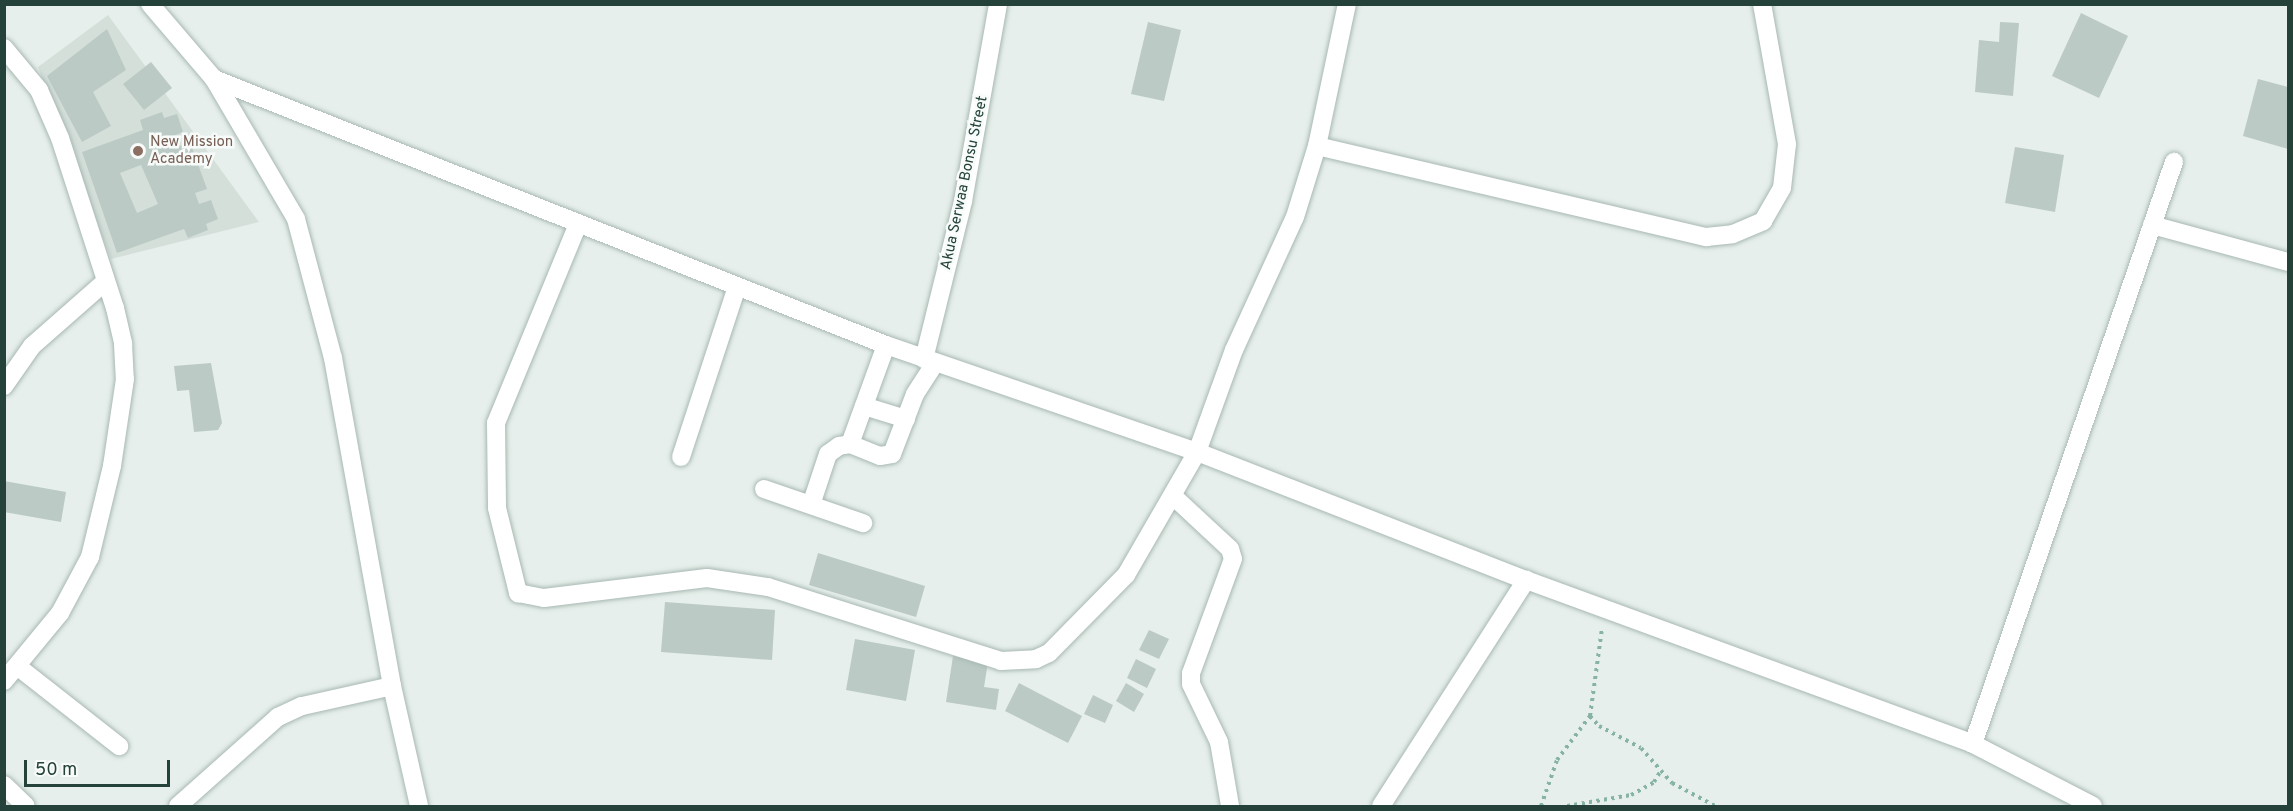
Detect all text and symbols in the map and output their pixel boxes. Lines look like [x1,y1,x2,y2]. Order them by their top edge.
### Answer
street label: Akua Serwaa Bonsu Street [938,94,992,272]
place label: New Mission Academy [150,133,233,168]
marker: New Mission Academy [131,144,145,158]
scale bar [27,748,172,786]
text: 50 m [35,759,77,782]

